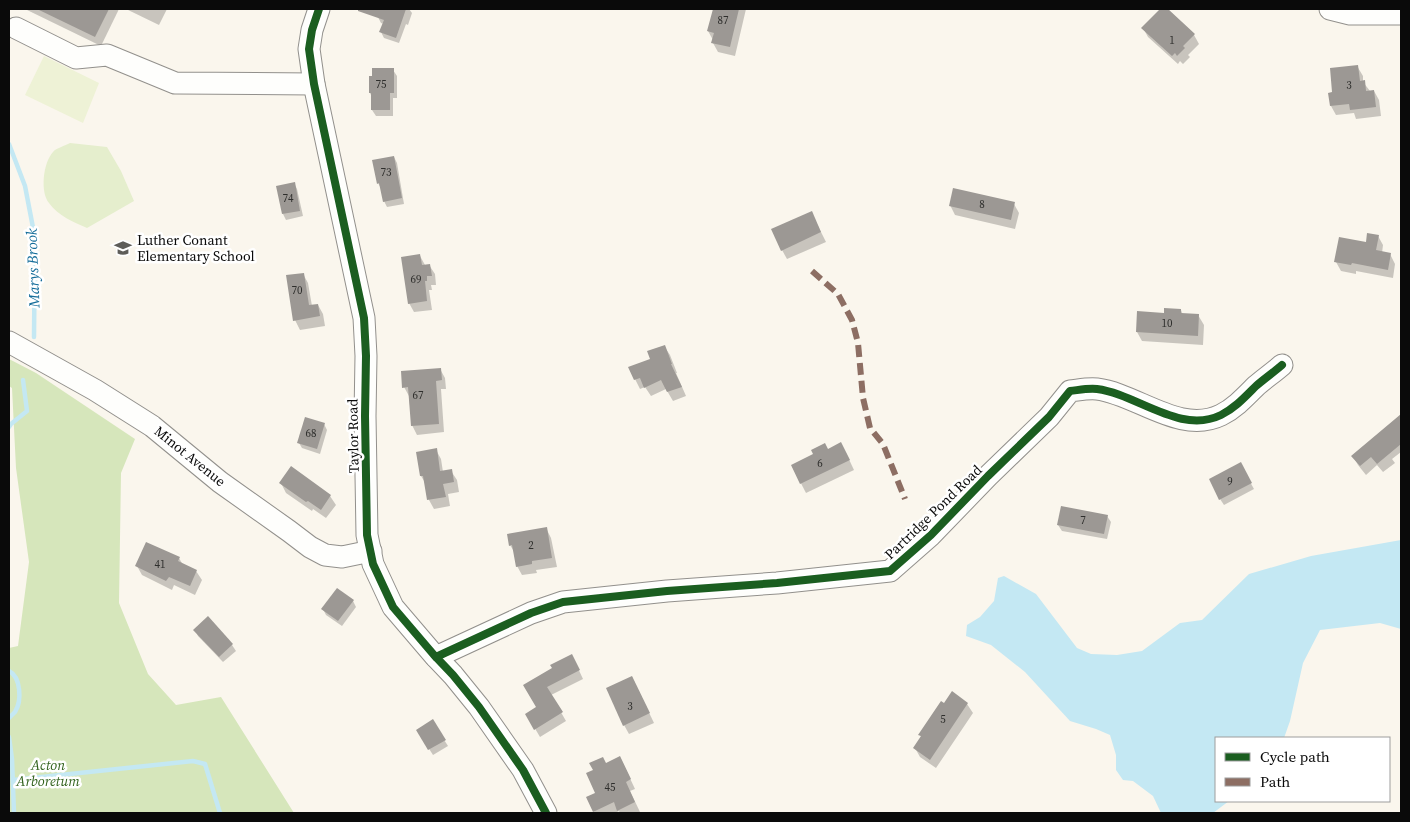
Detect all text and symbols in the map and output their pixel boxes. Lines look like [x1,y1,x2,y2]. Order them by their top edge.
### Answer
house number: 87 [718,13,729,28]
house number: 1 [1169,33,1175,48]
house number: 75 [376,77,387,92]
house number: 3 [1346,78,1352,93]
house number: 73 [381,165,392,180]
house number: 74 [283,191,294,206]
house number: 8 [979,197,985,212]
water label: Marys Brook [21,227,44,309]
place label: Luther Conant Elementary School [137,230,255,266]
school or university icon: Luther Conant Elementary School [113,238,133,258]
house number: 69 [411,272,422,287]
house number: 70 [292,283,303,298]
house number: 10 [1162,316,1173,331]
house number: 67 [413,388,424,403]
street label: Taylor Road [342,399,364,473]
street label: Minot Avenue [150,421,230,491]
house number: 68 [306,426,317,441]
house number: 6 [817,456,823,471]
street label: Partridge Pond Road [880,460,986,564]
house number: 9 [1227,474,1233,489]
house number: 7 [1080,513,1086,528]
house number: 2 [528,538,534,553]
house number: 41 [155,557,166,572]
house number: 3 [627,699,633,714]
house number: 5 [940,712,946,727]
legend [1215,737,1390,802]
text: Cycle path [1260,746,1330,767]
park label: Acton Arboretum [15,755,80,791]
text: Path [1260,771,1290,792]
house number: 45 [605,780,616,795]

